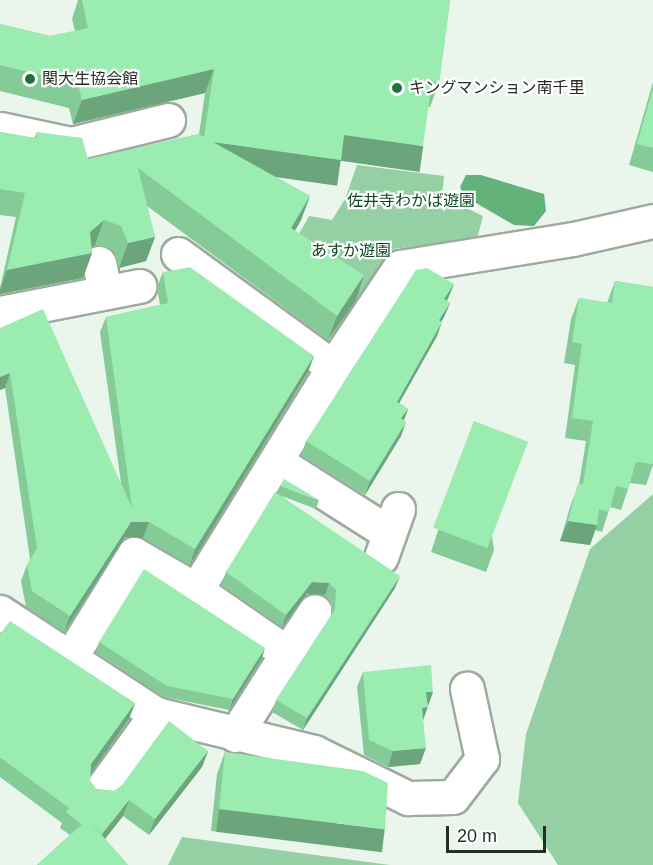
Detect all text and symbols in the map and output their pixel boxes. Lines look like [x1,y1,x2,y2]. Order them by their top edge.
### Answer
place label: 関大生協会館 [42,69,138,89]
marker: 関大生協会館 [23,72,37,86]
place label: キングマンション南千里 [409,78,585,98]
marker: キングマンション南千里 [390,81,404,95]
park label: 佐井寺わかば遊園 [347,191,475,211]
park label: あすか遊園 [311,241,391,261]
scale bar [449,814,550,852]
text: 20 m [457,826,497,846]

